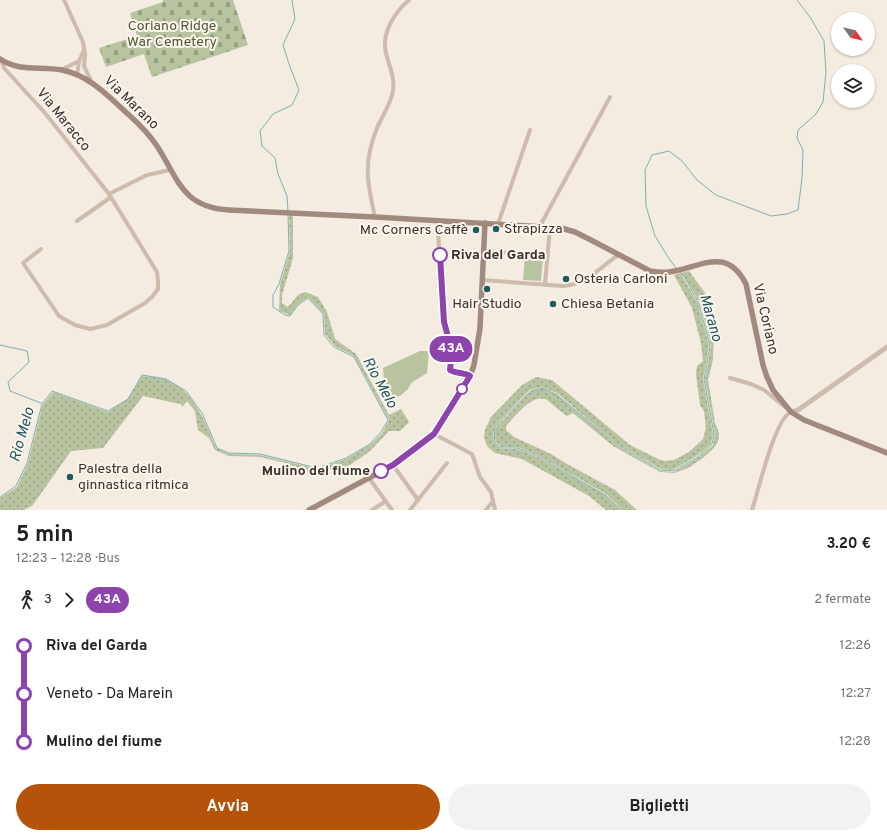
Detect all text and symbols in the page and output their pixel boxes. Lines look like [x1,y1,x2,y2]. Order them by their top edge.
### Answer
north arrow [831,12,875,56]
map controls [831,12,875,108]
park label: Coriano Ridge War Cemetery [127,18,217,51]
button: layers [831,64,875,108]
street label: Via Marano [100,72,162,134]
street label: Via Maracco [32,85,94,155]
place label: Strapizza [504,221,563,238]
place label: Mc Corners Caffè [360,222,468,239]
marker: Strapizza [491,224,501,234]
marker: Mc Corners Caffè [471,225,481,235]
marker: Riva del Garda [432,247,448,263]
place label: Riva del Garda [451,247,546,264]
place label: Osteria Carloni [574,271,668,288]
marker: Osteria Carloni [561,274,571,284]
street label: Via Coriano [749,282,781,356]
marker: Hair Studio [482,284,492,294]
water label: Marano [694,292,726,344]
place label: Hair Studio [452,296,522,313]
place label: Chiesa Betania [561,296,654,313]
marker: Chiesa Betania [548,299,558,309]
line badge: 43A [428,336,474,362]
text: 43A [437,340,465,357]
water label: Rio Melo [357,354,401,412]
unlabelled marker [456,383,468,395]
water label: Rio Melo [6,406,40,464]
place label: Palestra della ginnastica ritmica [78,461,189,494]
place label: Mulino del fiume [262,463,370,480]
marker: Mulino del fiume [373,463,389,479]
marker: Palestra della ginnastica ritmica [65,472,75,482]
text: 5 min [16,522,73,549]
text: 3.20 € [826,535,871,554]
text: 12:23 – 12:28 · Bus [16,551,120,567]
icon: walk [16,589,38,611]
icon: forward [58,589,80,611]
text: 43A [94,591,121,608]
text: 3 [44,592,52,608]
text: 2 fermate [814,592,871,608]
text: Riva del Garda [46,637,147,656]
text: 12:26 [840,638,871,654]
text: Veneto - Da Marein [46,685,173,704]
text: 12:27 [841,686,871,702]
text: Mulino del fiume [46,733,162,752]
text: 12:28 [839,734,871,750]
button: Avvia [16,784,440,830]
button: Biglietti [448,784,871,830]

